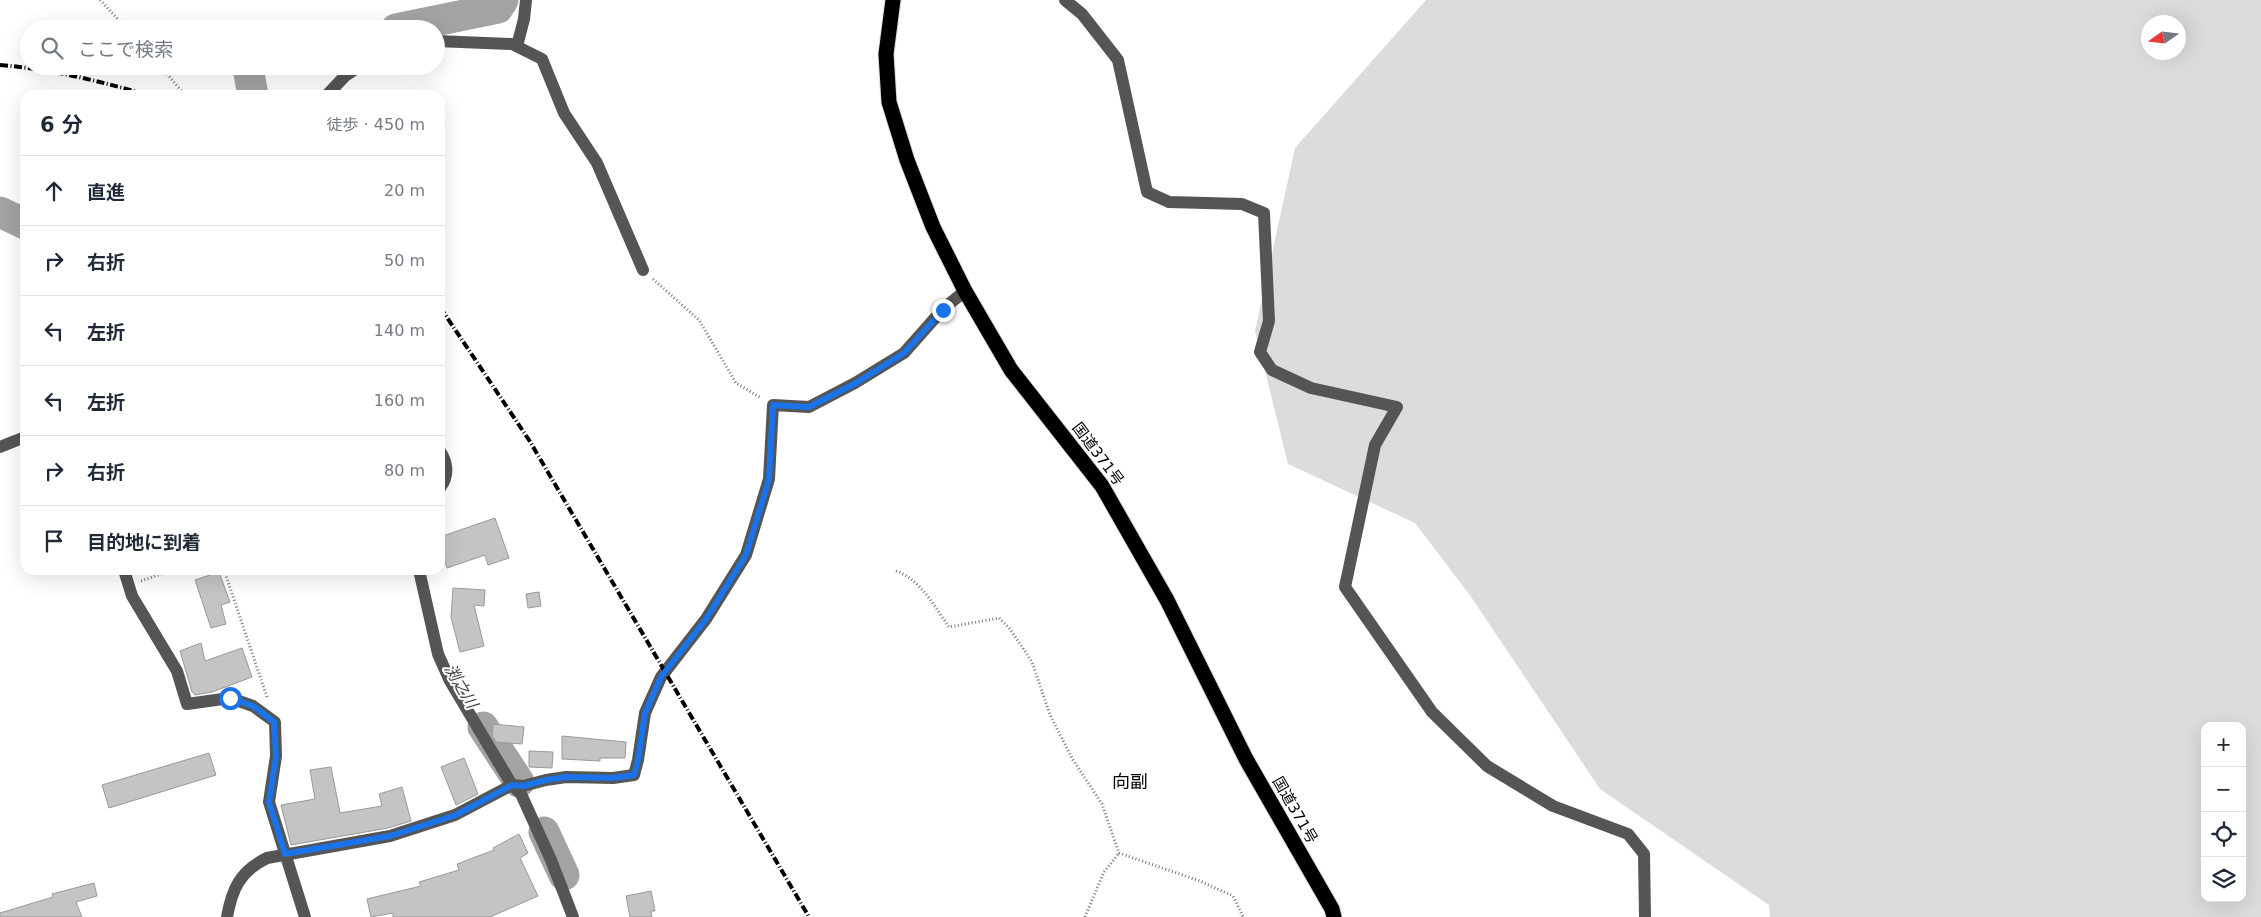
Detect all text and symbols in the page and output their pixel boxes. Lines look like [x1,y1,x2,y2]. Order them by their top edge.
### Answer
north arrow [2141,15,2186,60]
search box [20,20,445,75]
icon: search [38,34,66,62]
text: ここで検索 [78,38,173,60]
text: 6 分 [40,113,83,137]
text: 徒歩 · 450 m [327,115,425,134]
icon: ahead [40,177,68,205]
text: 直進 [87,181,125,203]
text: 20 m [384,181,425,200]
icon: right [40,247,68,275]
text: 右折 [87,251,125,273]
text: 50 m [384,251,425,270]
route end [932,299,955,322]
icon: left [40,317,68,345]
text: 左折 [87,321,125,343]
text: 140 m [374,321,425,340]
icon: left [40,387,68,415]
text: 左折 [87,391,125,413]
text: 160 m [374,391,425,410]
street label: 国道371号 [1069,419,1127,489]
icon: right [40,457,68,485]
text: 右折 [87,461,125,483]
text: 80 m [384,461,425,480]
icon: arrive [40,527,68,555]
text: 目的地に到着 [87,531,201,553]
water label: 渕之川 [440,661,483,713]
route start [219,687,242,710]
map controls [2201,722,2246,902]
button: + [2201,722,2246,767]
button: − [2201,767,2246,812]
district label: 向副 [1112,771,1148,792]
street label: 国道371号 [1269,774,1321,846]
button: locate [2201,812,2246,857]
button: layers [2201,857,2246,902]

